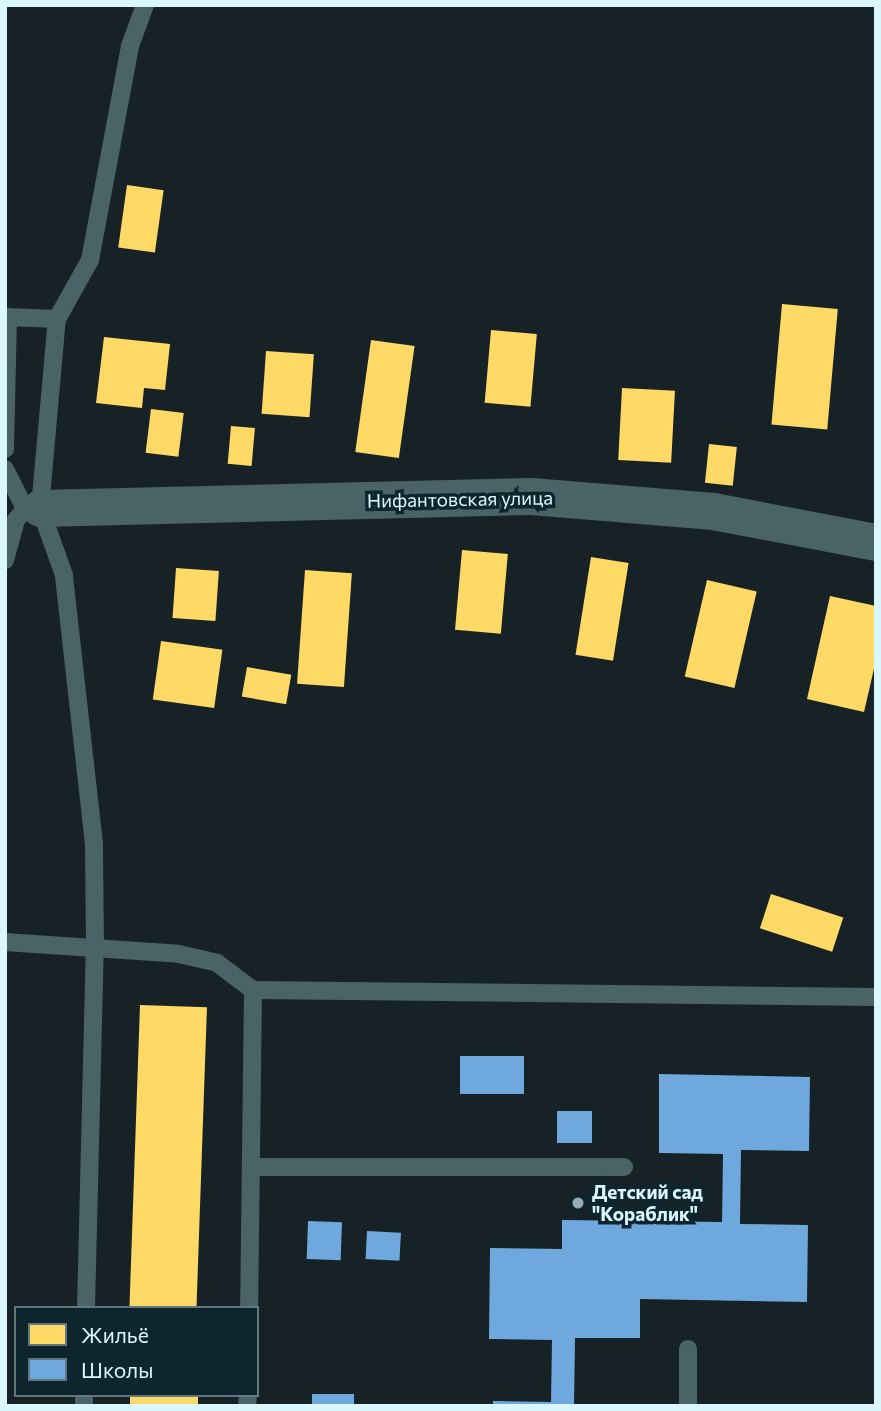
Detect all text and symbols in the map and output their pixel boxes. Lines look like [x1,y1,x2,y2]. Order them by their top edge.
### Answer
street label: Нифантовская улица [367,486,553,512]
place label: Детский сад "Кораблик" [592,1181,703,1225]
marker: Детский сад "Кораблик" [570,1195,586,1211]
legend [14,1306,259,1397]
text: Жильё [81,1322,149,1347]
text: Школы [81,1357,153,1382]

